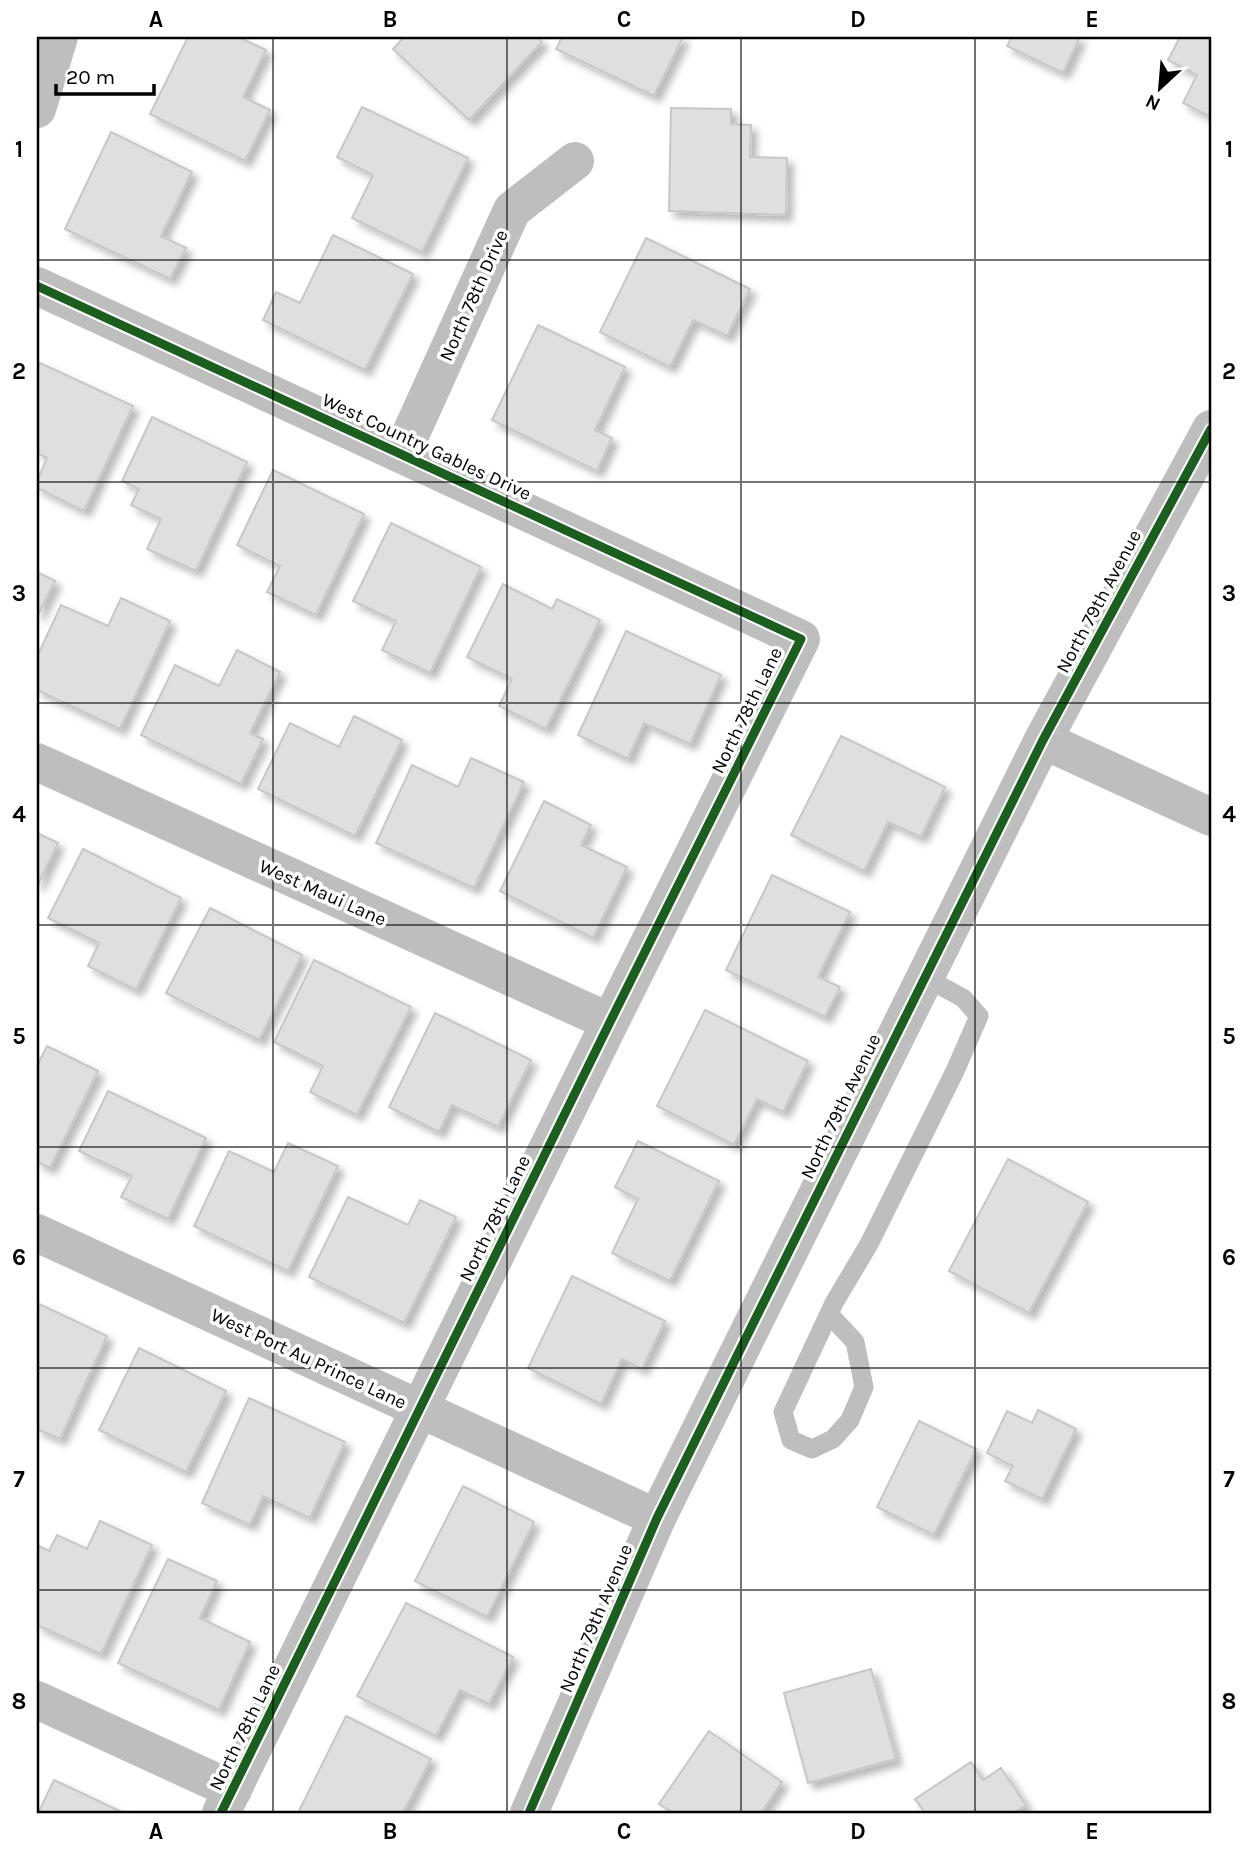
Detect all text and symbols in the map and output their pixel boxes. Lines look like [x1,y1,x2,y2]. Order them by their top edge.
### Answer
text: A [149,6,163,33]
text: B [383,6,397,33]
text: C [617,6,631,33]
text: D [850,6,866,33]
text: E [1085,6,1099,33]
scale bar [56,52,154,96]
north arrow [1126,52,1196,122]
text: 20 m [66,65,115,89]
text: N [1142,90,1164,115]
text: 1 [15,136,23,163]
text: 1 [1225,136,1233,163]
street label: North 78th Drive [435,226,513,364]
text: 2 [12,358,26,385]
text: 2 [1222,358,1236,385]
street label: West Country Gables Drive [319,389,535,505]
street label: North 79th Avenue [1052,526,1146,677]
text: 3 [12,580,26,607]
text: 3 [1222,580,1236,607]
street label: North 78th Lane [707,644,787,777]
text: 4 [12,801,26,828]
text: 4 [1222,801,1236,828]
street label: West Maui Lane [256,855,389,931]
text: 5 [12,1023,26,1050]
text: 5 [1222,1023,1236,1050]
street label: North 79th Avenue [796,1030,886,1183]
street label: North 78th Lane [455,1152,535,1285]
text: 6 [12,1244,26,1271]
text: 6 [1222,1244,1236,1271]
street label: West Port Au Prince Lane [207,1304,410,1414]
text: 7 [13,1466,25,1493]
text: 7 [1223,1466,1235,1493]
street label: North 79th Avenue [555,1541,637,1696]
street label: North 78th Lane [205,1661,285,1794]
text: 8 [12,1688,26,1715]
text: 8 [1222,1688,1236,1715]
text: A [149,1818,163,1845]
text: B [383,1818,397,1845]
text: C [617,1818,631,1845]
text: D [850,1818,866,1845]
text: E [1085,1818,1099,1845]

